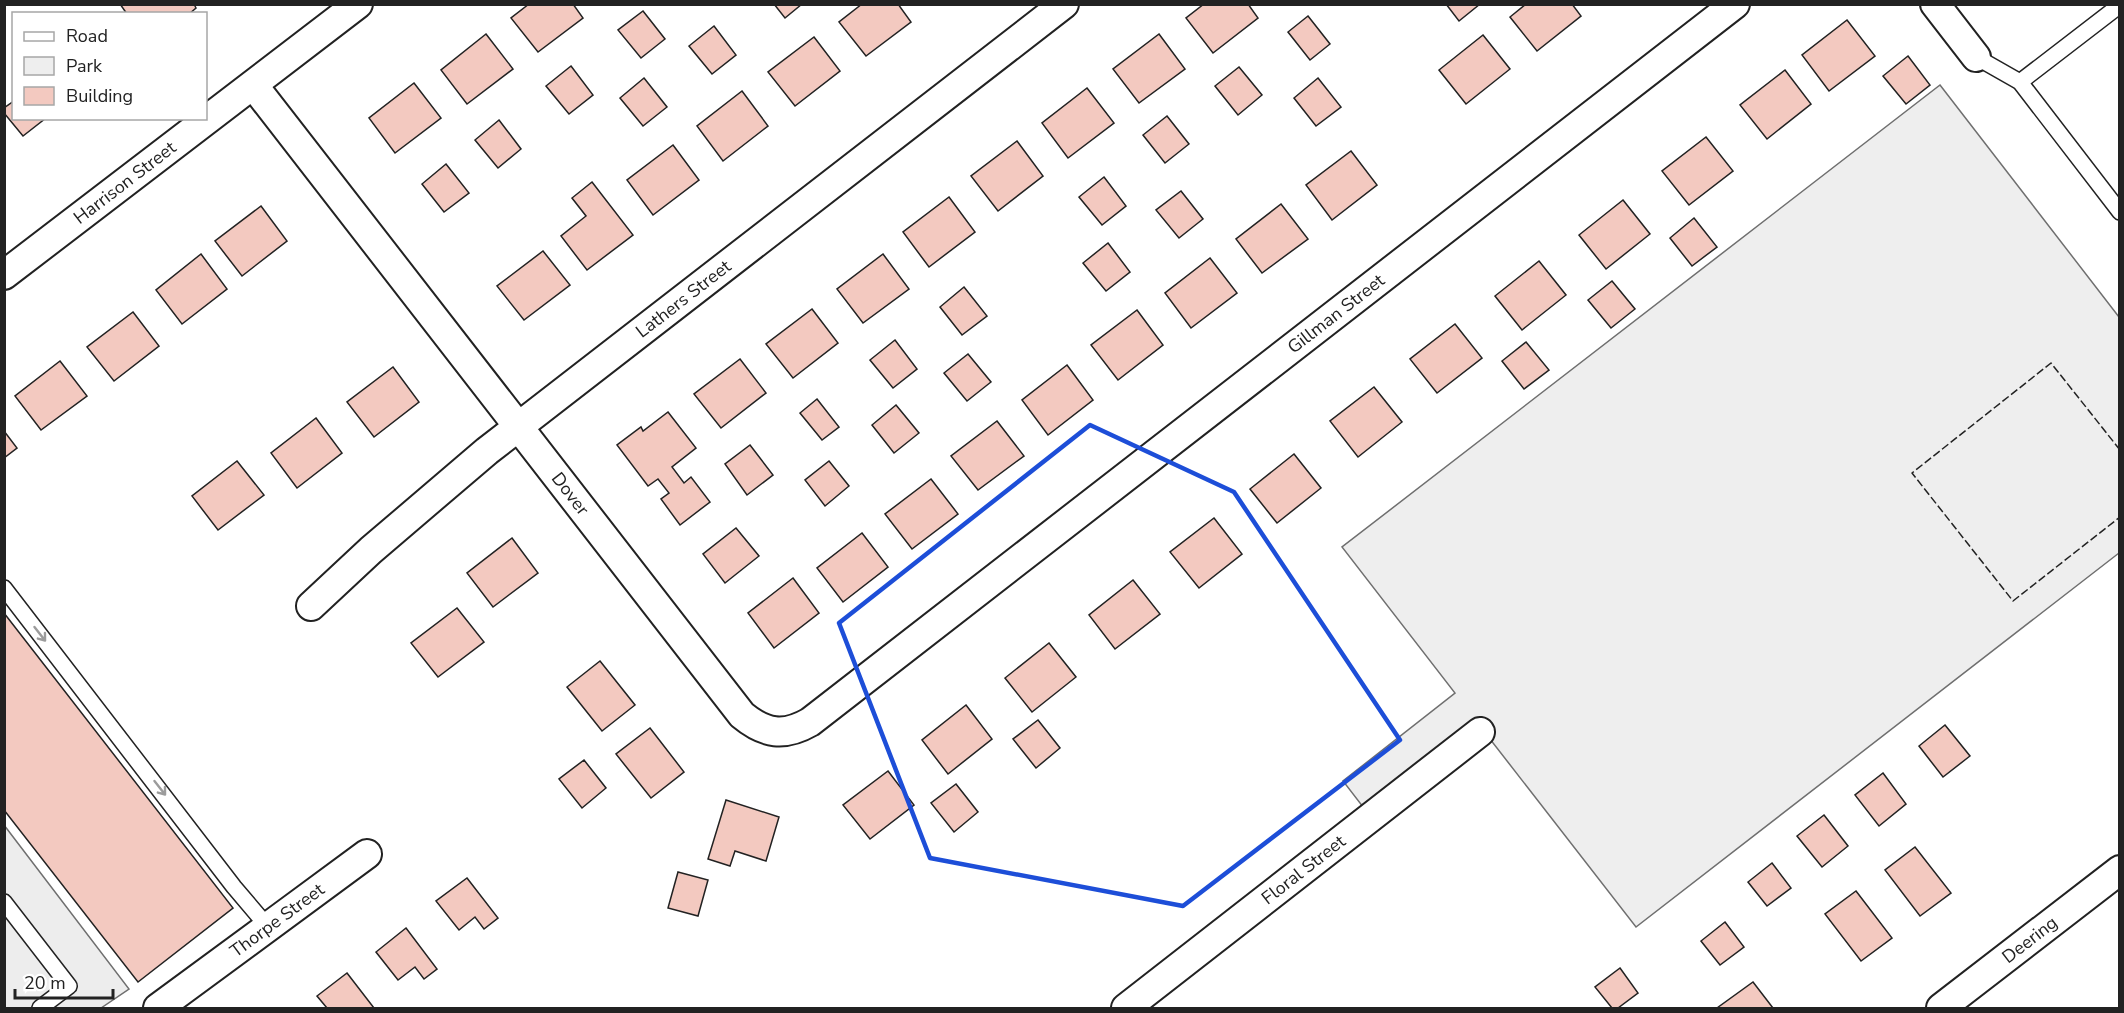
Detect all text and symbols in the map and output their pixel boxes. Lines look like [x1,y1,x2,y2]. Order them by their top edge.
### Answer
legend [12,12,207,120]
text: Road [66,24,108,48]
text: Park [66,54,103,78]
text: Building [66,84,133,108]
street label: Harrison Street [69,135,181,230]
street label: Lathers Street [631,254,736,343]
street label: Gillman Street [1282,268,1390,359]
street label: Dover [546,467,595,521]
one-way arrow [34,626,47,642]
one-way arrow [153,780,166,796]
street label: Floral Street [1257,829,1351,910]
street label: Thorpe Street [225,877,330,963]
street label: Deering [1997,911,2062,969]
scale bar [15,962,112,1000]
text: 20 m [24,971,66,995]

